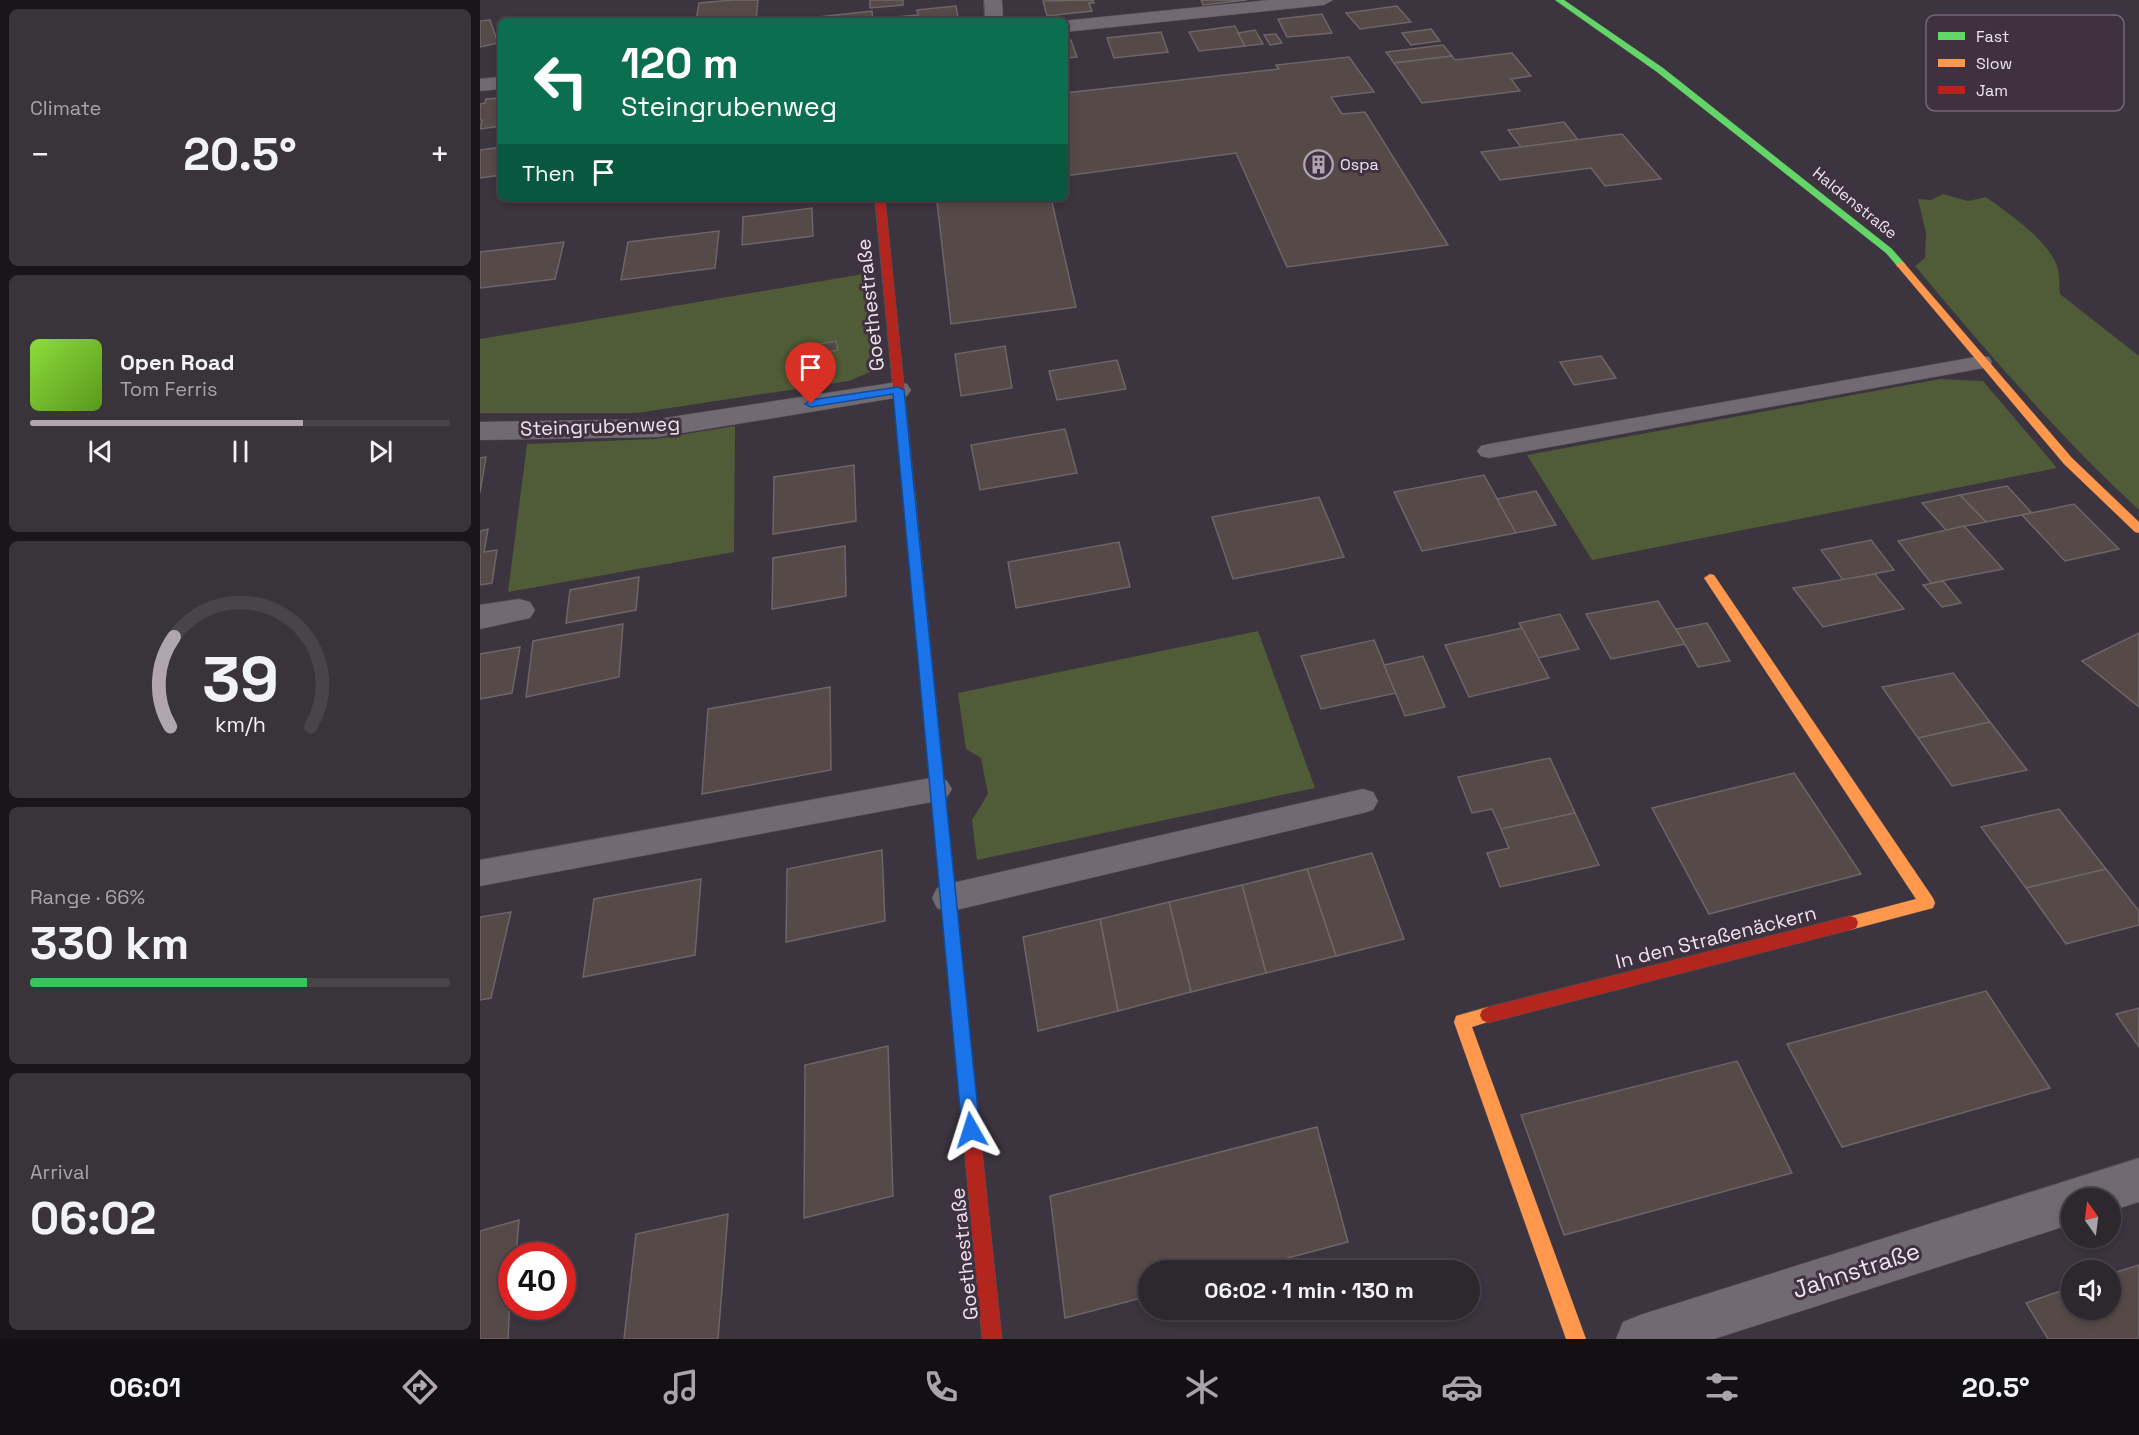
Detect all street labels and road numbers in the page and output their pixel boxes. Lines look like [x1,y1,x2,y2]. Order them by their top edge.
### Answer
street label: Haldenstraße [1808,162,1902,244]
street label: Goethestraße [850,238,890,372]
street label: Steingrubenweg [520,410,680,442]
street label: In den Straßenäckern [1613,899,1819,975]
street label: Goethestraße [944,1187,984,1321]
street label: Jahnstraße [1788,1235,1924,1305]

